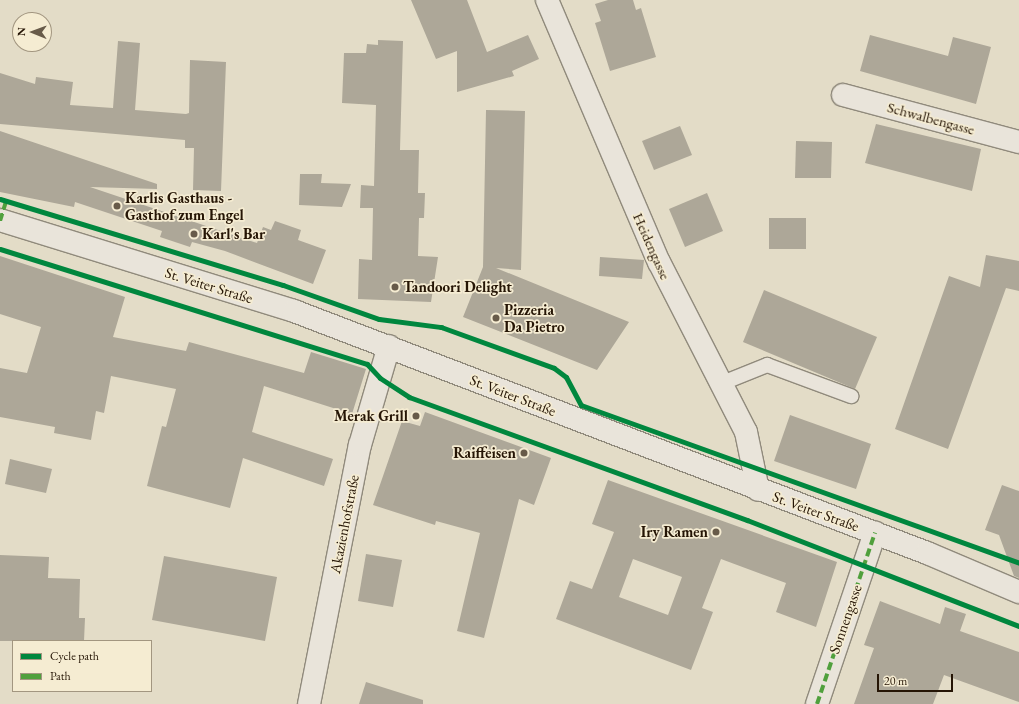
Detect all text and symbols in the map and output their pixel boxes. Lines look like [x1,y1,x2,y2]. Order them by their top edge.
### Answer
north arrow [12,12,52,52]
text: N [14,27,28,36]
street label: Schwalbengasse [885,98,977,138]
place label: Karlis Gasthaus - Gasthof zum Engel [125,188,244,223]
marker: Karlis Gasthaus - Gasthof zum Engel [112,201,122,211]
street label: Heidengasse [629,210,675,282]
place label: Karl's Bar [202,225,265,243]
marker: Karl's Bar [189,229,199,239]
street label: St. Veiter Straße [163,263,255,307]
place label: Tandoori Delight [403,278,512,296]
marker: Tandoori Delight [390,282,400,292]
place label: Pizzeria Da Pietro [504,300,565,335]
marker: Pizzeria Da Pietro [491,313,501,323]
street label: St. Veiter Straße [467,370,559,420]
place label: Merak Grill [334,407,408,425]
marker: Merak Grill [411,411,421,421]
place label: Raiffeisen [453,444,516,462]
marker: Raiffeisen [519,448,529,458]
street label: Akazienhofstraße [326,473,362,575]
street label: St. Veiter Straße [770,487,862,535]
place label: Iry Ramen [641,523,708,541]
marker: Iry Ramen [711,527,721,537]
street label: Sonnengasse [825,582,865,656]
legend [12,640,152,692]
text: Cycle path [50,648,99,664]
scale bar [879,666,955,692]
text: Path [50,668,71,684]
text: 20 m [884,673,907,689]

